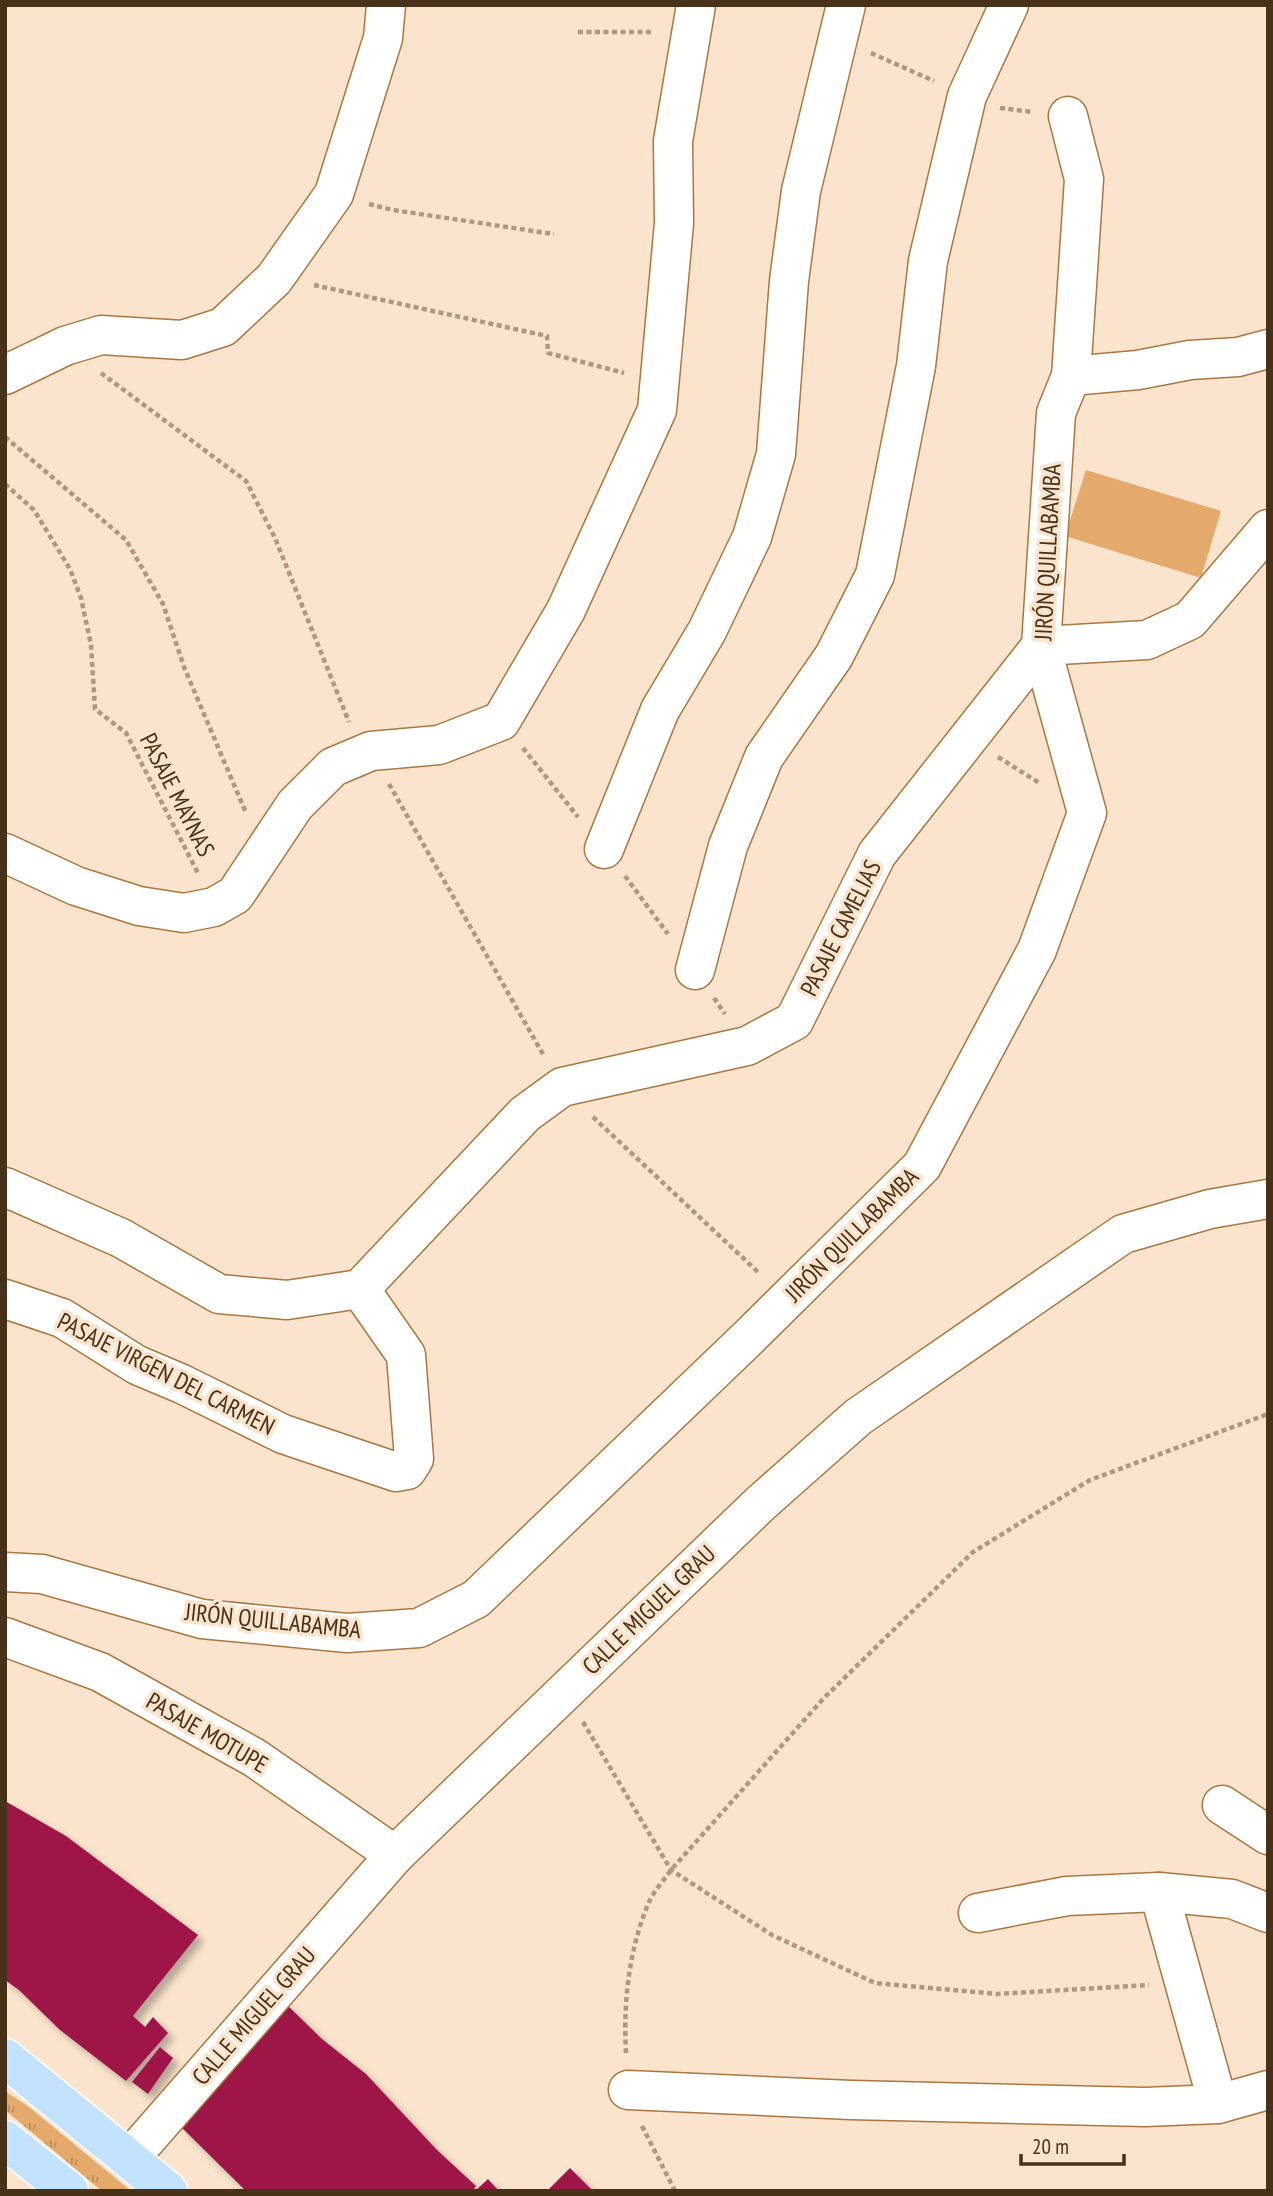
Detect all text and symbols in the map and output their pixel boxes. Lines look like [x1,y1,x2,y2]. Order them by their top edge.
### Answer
street label: JIRÓN QUILLABAMBA [1027,462,1068,642]
street label: PASAJE MAYNAS [133,728,222,862]
street label: PASAJE CAMELIAS [793,855,888,1001]
street label: JIRÓN QUILLABAMBA [778,1161,926,1309]
street label: PASAJE VIRGEN DEL CARMEN [52,1305,280,1442]
street label: CALLE MIGUEL GRAU [576,1538,722,1681]
street label: JIRÓN QUILLABAMBA [183,1596,363,1645]
street label: PASAJE MOTUPE [141,1685,274,1780]
street label: CALLE MIGUEL GRAU [185,1940,322,2091]
scale bar [1021,2122,1124,2166]
text: 20 m [1032,2133,1069,2160]

